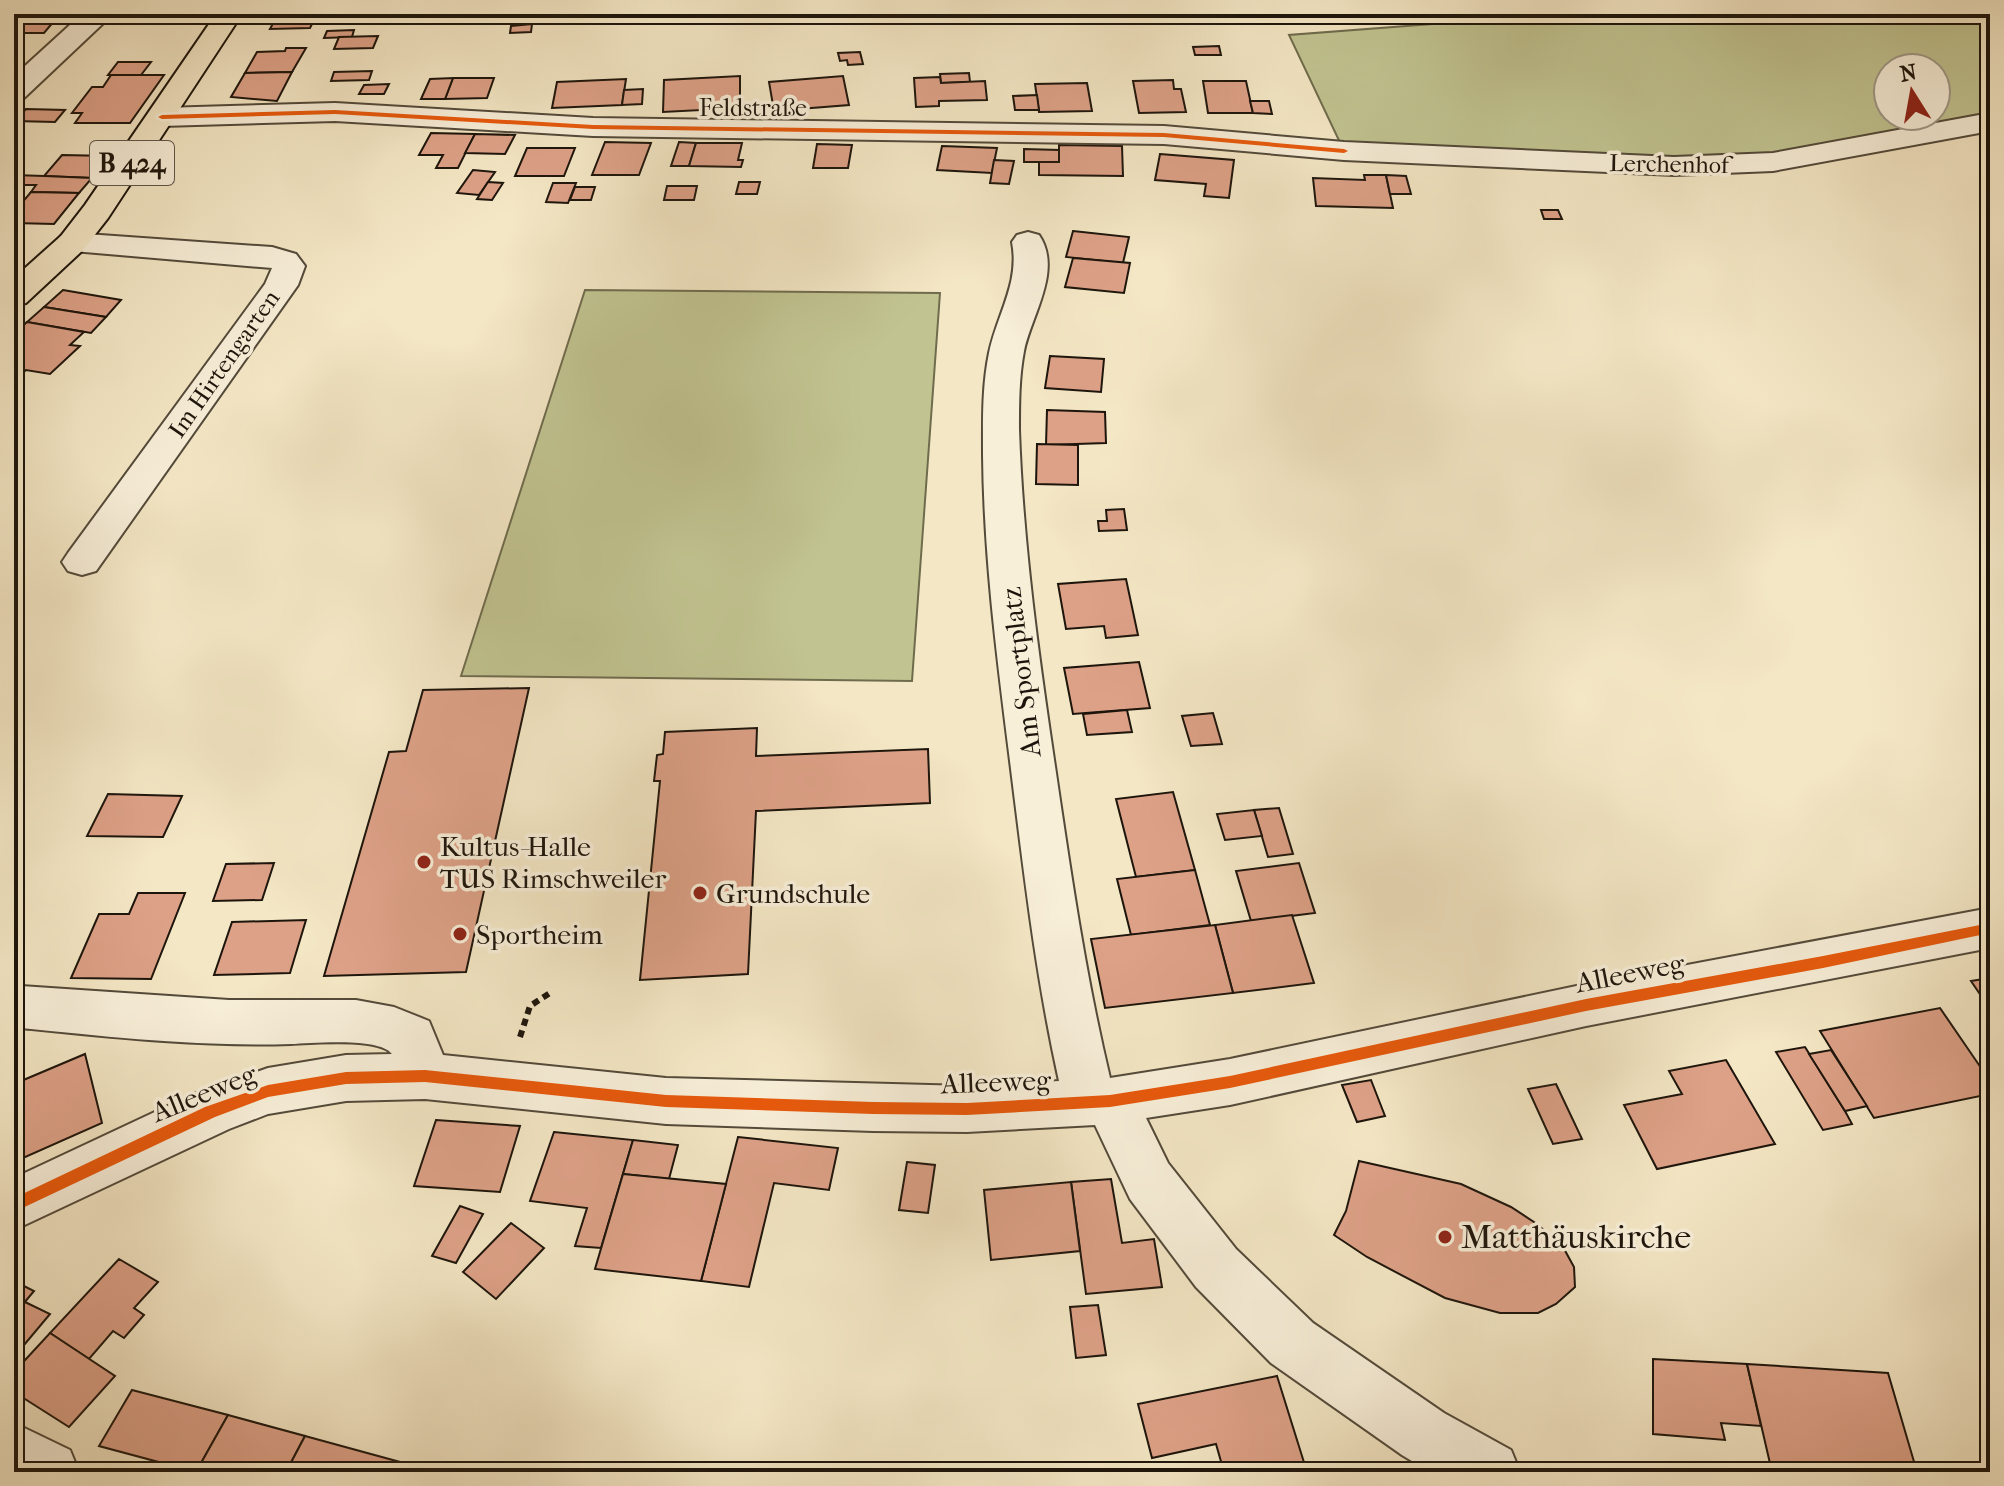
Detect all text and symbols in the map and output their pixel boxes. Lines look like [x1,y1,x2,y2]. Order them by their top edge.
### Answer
north arrow [1872,52,1952,132]
text: N [1898,59,1919,88]
street label: Feldstraße [699,94,807,122]
road number: B 424 [90,141,174,185]
street label: Lerchenhof [1609,149,1734,179]
street label: Im Hirtengarten [163,285,285,443]
street label: Am Sportplatz [994,585,1048,760]
place label: Kultus-Halle TUS Rimschweiler [440,830,666,895]
marker: Kultus-Halle TUS Rimschweiler [415,853,433,871]
place label: Grundschule [716,877,870,910]
marker: Grundschule [691,884,709,902]
place label: Sportheim [476,918,603,951]
marker: Sportheim [451,925,469,943]
street label: Alleeweg [1572,946,1688,1000]
street label: Alleeweg [146,1057,262,1129]
street label: Alleeweg [939,1064,1053,1100]
place label: Matthäuskirche [1461,1217,1691,1257]
marker: Matthäuskirche [1436,1228,1454,1246]

